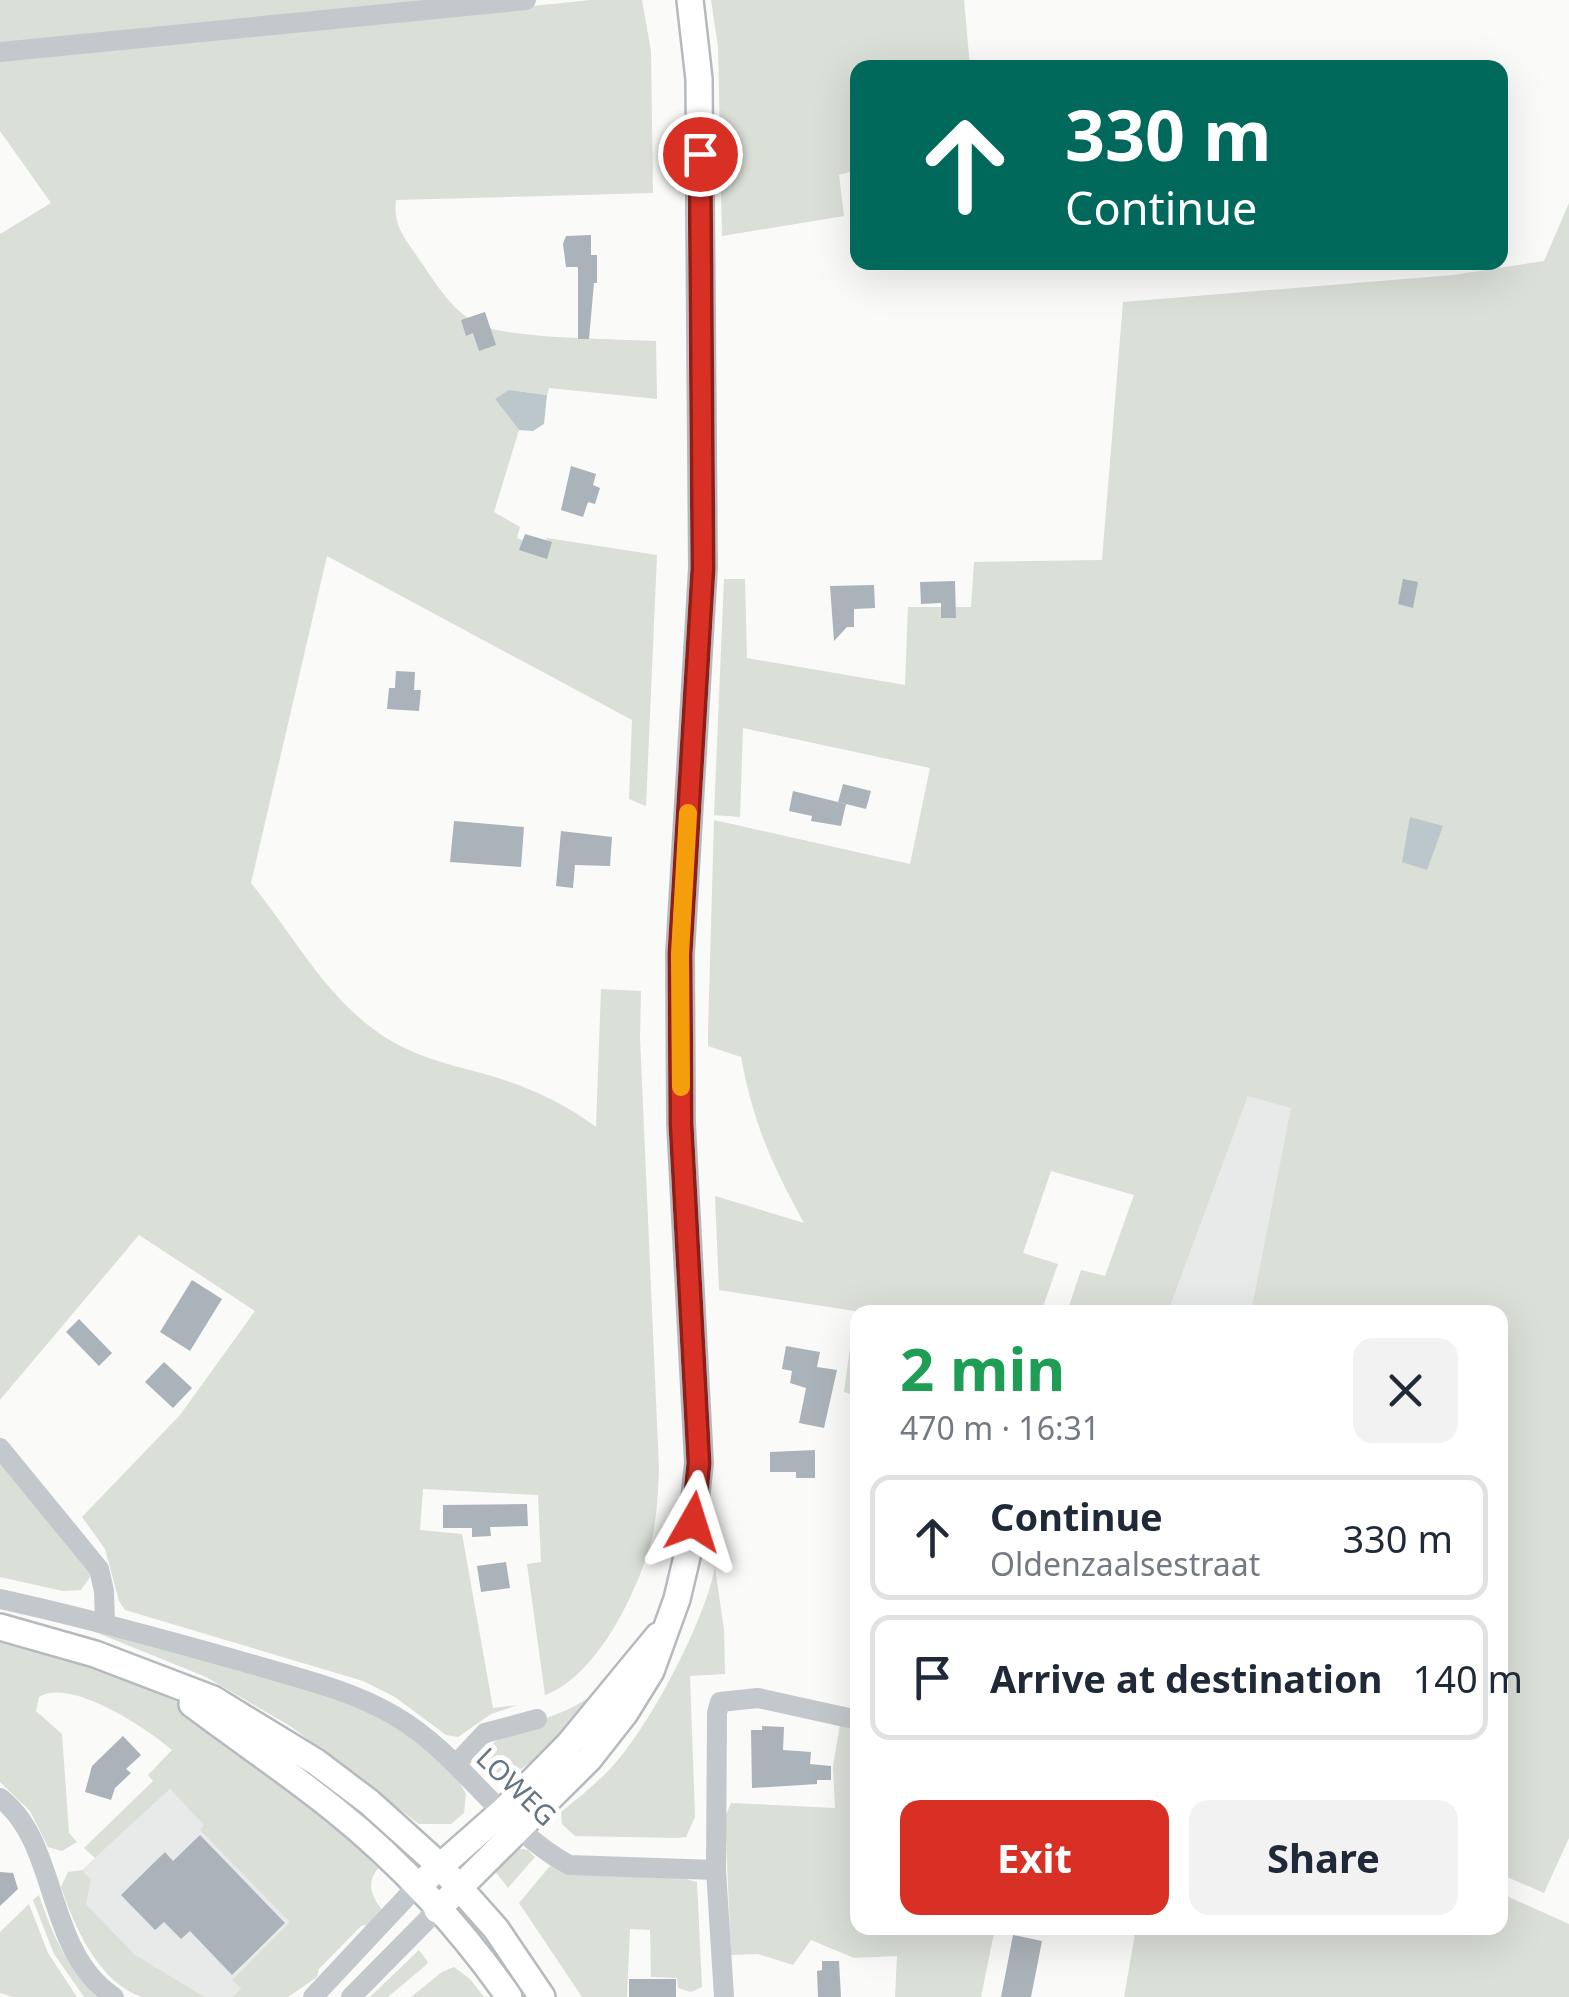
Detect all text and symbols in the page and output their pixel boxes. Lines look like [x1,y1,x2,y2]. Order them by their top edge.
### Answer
text: 330 m [1065,86,1272,182]
icon: ahead [900,100,1030,230]
pin [658,112,743,197]
icon: arrive [673,127,728,182]
text: Continue [1065,177,1257,238]
text: 2 min [900,1327,1065,1409]
button: close [1353,1338,1458,1443]
text: 470 m · 16:31 [900,1406,1100,1449]
position arrow [641,1470,745,1574]
text: Continue [990,1490,1163,1542]
icon: ahead [905,1510,960,1565]
text: 330 m [1342,1512,1453,1564]
text: Oldenzaalsestraat [990,1542,1260,1585]
icon: arrive [905,1650,960,1705]
text: Arrive at destination [990,1652,1382,1704]
text: 140 m [1412,1652,1523,1704]
street label: LOWEG [469,1738,565,1834]
button: Exit [900,1800,1169,1915]
button: Share [1189,1800,1458,1915]

